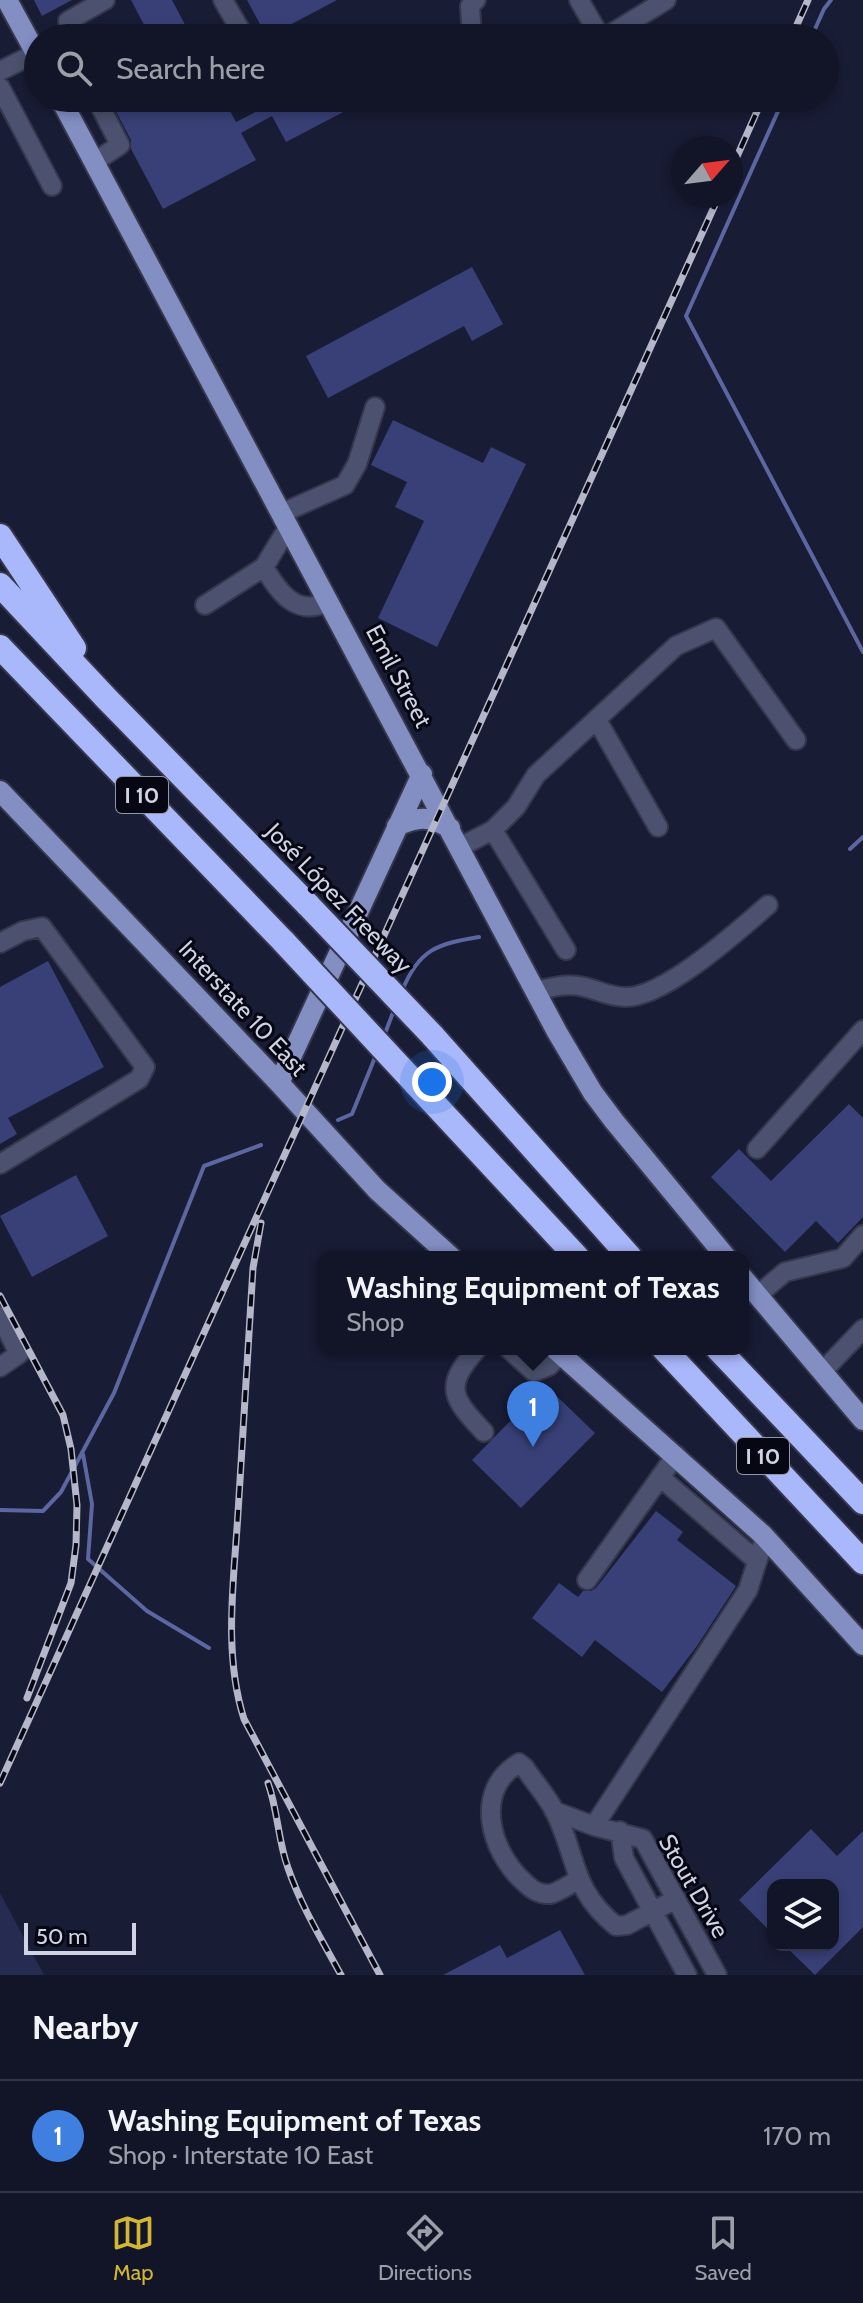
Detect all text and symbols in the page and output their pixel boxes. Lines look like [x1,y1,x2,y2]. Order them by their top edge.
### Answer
search box [24,24,839,112]
icon: search [52,46,96,90]
text: Search here [116,50,265,87]
north arrow [671,136,743,208]
street label: Emil Street [360,620,438,732]
road number: I 10 [116,777,168,813]
street label: José López Freeway [259,816,418,979]
street label: Interstate 10 East [173,934,313,1082]
your location [412,1062,452,1102]
popup [317,1251,749,1355]
text: Washing Equipment of Texas [346,1269,720,1306]
text: Shop [346,1306,404,1338]
pin: 1 [507,1381,559,1447]
road number: I 10 [737,1438,789,1474]
street label: Stout Drive [653,1829,735,1943]
map controls [767,1879,839,1951]
button: layers [767,1879,839,1951]
scale bar [24,1919,136,1955]
text: 50 m [36,1923,88,1950]
text: Nearby [32,2006,139,2048]
text: Washing Equipment of Texas [108,2102,481,2139]
text: 1 [53,2120,63,2152]
text: 170 m [763,2120,831,2152]
text: Shop · Interstate 10 East [108,2139,373,2171]
tab: Map [111,2211,155,2286]
tab: Directions [378,2211,472,2286]
tab: Saved [695,2211,752,2286]

